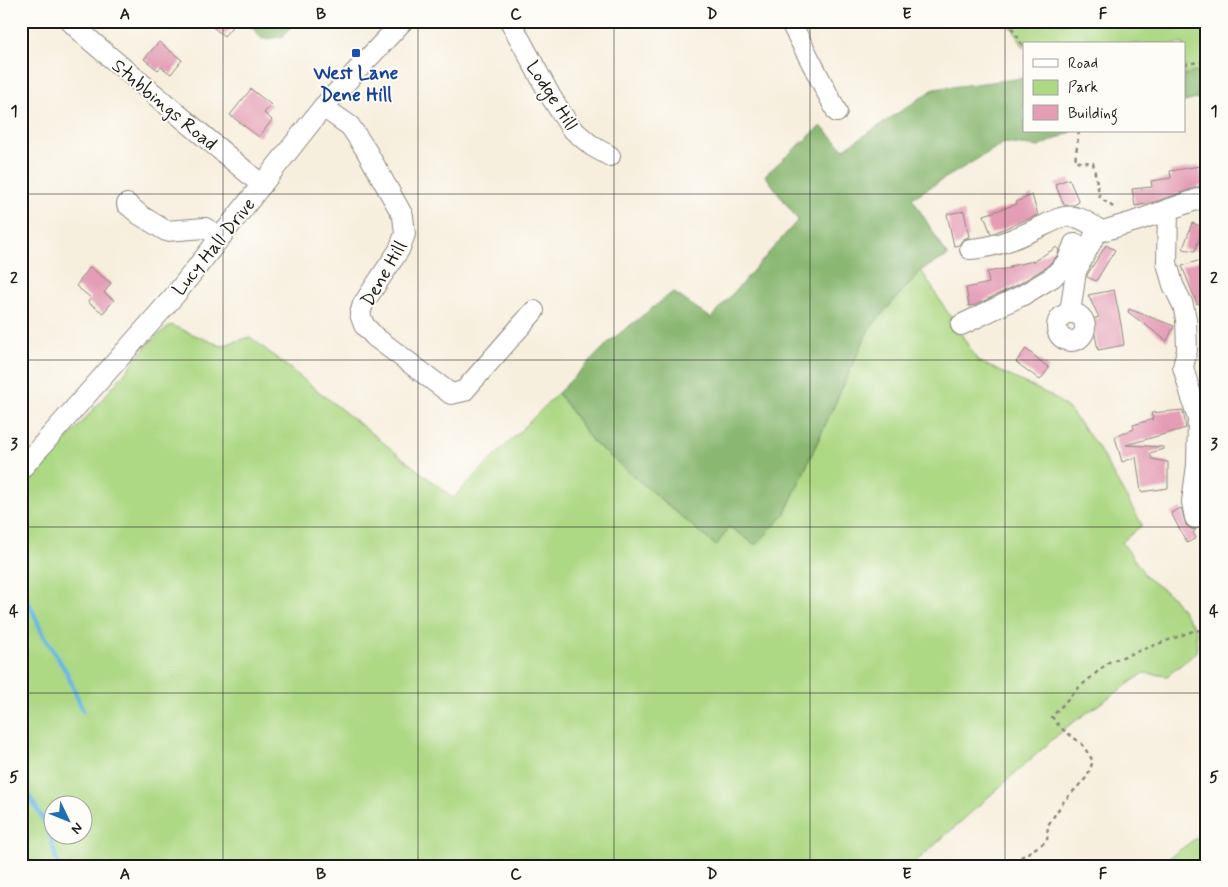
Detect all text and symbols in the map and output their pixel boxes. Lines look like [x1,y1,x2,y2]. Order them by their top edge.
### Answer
text: A [120,4,130,25]
text: B [316,4,326,25]
text: C [510,4,522,25]
text: D [706,4,718,25]
text: E [902,4,912,25]
text: F [1099,4,1108,25]
legend [1023,42,1186,132]
marker: West Lane Dene Hill [350,47,362,59]
street label: Stubbings Road [106,54,222,157]
text: Road [1068,54,1098,74]
street label: Lodge Hill [518,56,584,137]
place label: West Lane Dene Hill [313,61,398,108]
text: Park [1068,78,1098,98]
text: 1 [10,101,18,122]
text: 1 [1210,101,1218,122]
text: Building [1068,104,1118,125]
street label: Lucy Hall Drive [167,193,261,301]
street label: Dene Hill [355,236,413,311]
text: 2 [10,268,18,289]
text: 2 [1210,268,1218,289]
text: 3 [10,434,18,455]
text: 3 [1210,434,1218,455]
text: 4 [9,601,19,622]
text: 4 [1209,601,1219,622]
text: 5 [9,767,19,788]
text: 5 [1209,767,1219,788]
north arrow [42,794,92,844]
text: N [67,819,87,838]
text: A [120,864,130,885]
text: B [316,864,326,885]
text: C [510,864,522,885]
text: D [706,864,718,885]
text: E [902,864,912,885]
text: F [1099,864,1108,885]

